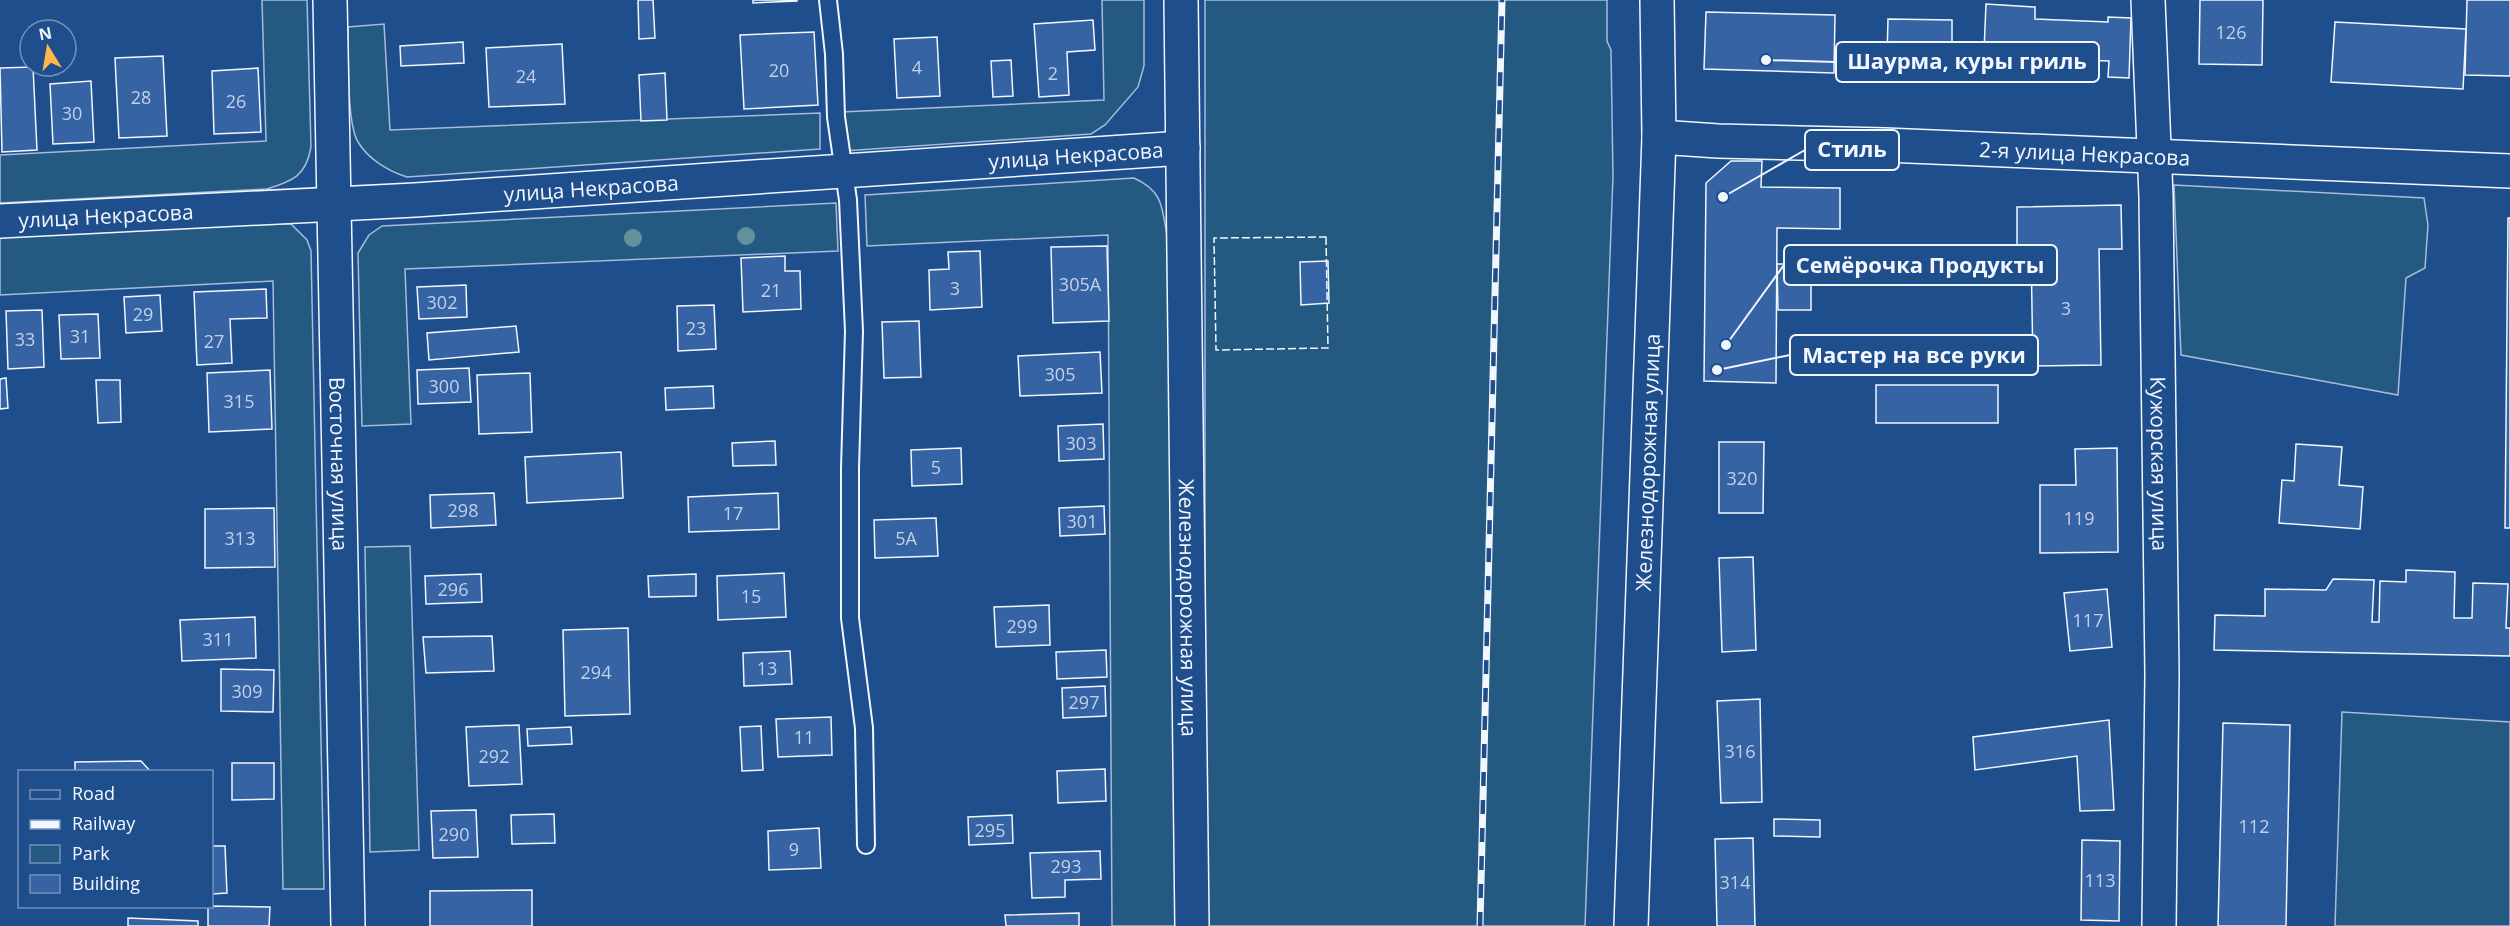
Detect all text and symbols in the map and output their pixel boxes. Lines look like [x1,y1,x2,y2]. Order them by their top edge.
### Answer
north arrow [18,18,78,78]
house number: 126 [2216,20,2246,44]
text: N [37,21,54,45]
callout: Шаурма, куры гриль [1836,42,2099,82]
text: Шаурма, куры гриль [1847,45,2087,75]
house number: 4 [912,55,922,79]
house number: 20 [769,58,789,82]
house number: 2 [1048,61,1058,85]
house number: 24 [516,64,536,88]
house number: 28 [131,85,151,109]
house number: 26 [226,89,246,113]
house number: 30 [62,101,82,125]
callout: Стиль [1805,130,1899,170]
text: Стиль [1817,133,1887,163]
street label: улица Некрасова [988,135,1164,175]
street label: 2-я улица Некрасова [1979,135,2191,172]
street label: улица Некрасова [503,168,679,208]
street label: улица Некрасова [18,197,194,234]
callout: Семёрочка Продукты [1784,245,2057,285]
text: Семёрочка Продукты [1796,249,2044,279]
house number: 305А [1059,272,1102,296]
house number: 3 [950,276,960,300]
house number: 21 [761,278,781,302]
house number: 302 [427,290,457,314]
house number: 3 [2061,296,2071,320]
house number: 29 [133,302,153,326]
house number: 23 [686,316,706,340]
house number: 31 [70,324,90,348]
house number: 33 [15,327,35,351]
house number: 27 [204,329,224,353]
street label: Железнодорожная улица [1629,333,1666,592]
callout: Мастер на все руки [1790,335,2038,375]
text: Мастер на все руки [1802,339,2026,369]
house number: 305 [1045,362,1075,386]
house number: 300 [429,374,459,398]
street label: Восточная улица [323,376,355,551]
street label: Кужорская улица [2144,376,2174,551]
house number: 315 [224,389,254,413]
house number: 303 [1066,431,1096,455]
house number: 5 [931,455,941,479]
house number: 320 [1727,466,1757,490]
street label: Железнодорожная улица [1173,479,1204,737]
house number: 298 [448,498,478,522]
house number: 17 [723,501,743,525]
house number: 119 [2064,506,2094,530]
house number: 301 [1067,509,1097,533]
house number: 313 [225,526,255,550]
house number: 5А [895,526,917,550]
house number: 296 [438,577,468,601]
house number: 15 [741,584,761,608]
house number: 117 [2073,608,2103,632]
house number: 299 [1007,614,1037,638]
house number: 311 [203,627,233,651]
house number: 13 [757,656,777,680]
house number: 294 [581,660,611,684]
house number: 309 [232,679,262,703]
house number: 297 [1069,690,1099,714]
house number: 11 [794,725,814,749]
house number: 316 [1725,739,1755,763]
house number: 292 [479,744,509,768]
legend [18,770,213,908]
text: Road [72,781,115,805]
text: Railway [72,811,136,835]
house number: 112 [2239,814,2269,838]
house number: 295 [975,818,1005,842]
house number: 290 [439,822,469,846]
house number: 9 [789,837,799,861]
text: Park [72,841,110,865]
house number: 293 [1051,854,1081,878]
house number: 113 [2085,868,2115,892]
house number: 314 [1720,870,1750,894]
text: Building [72,871,140,895]

